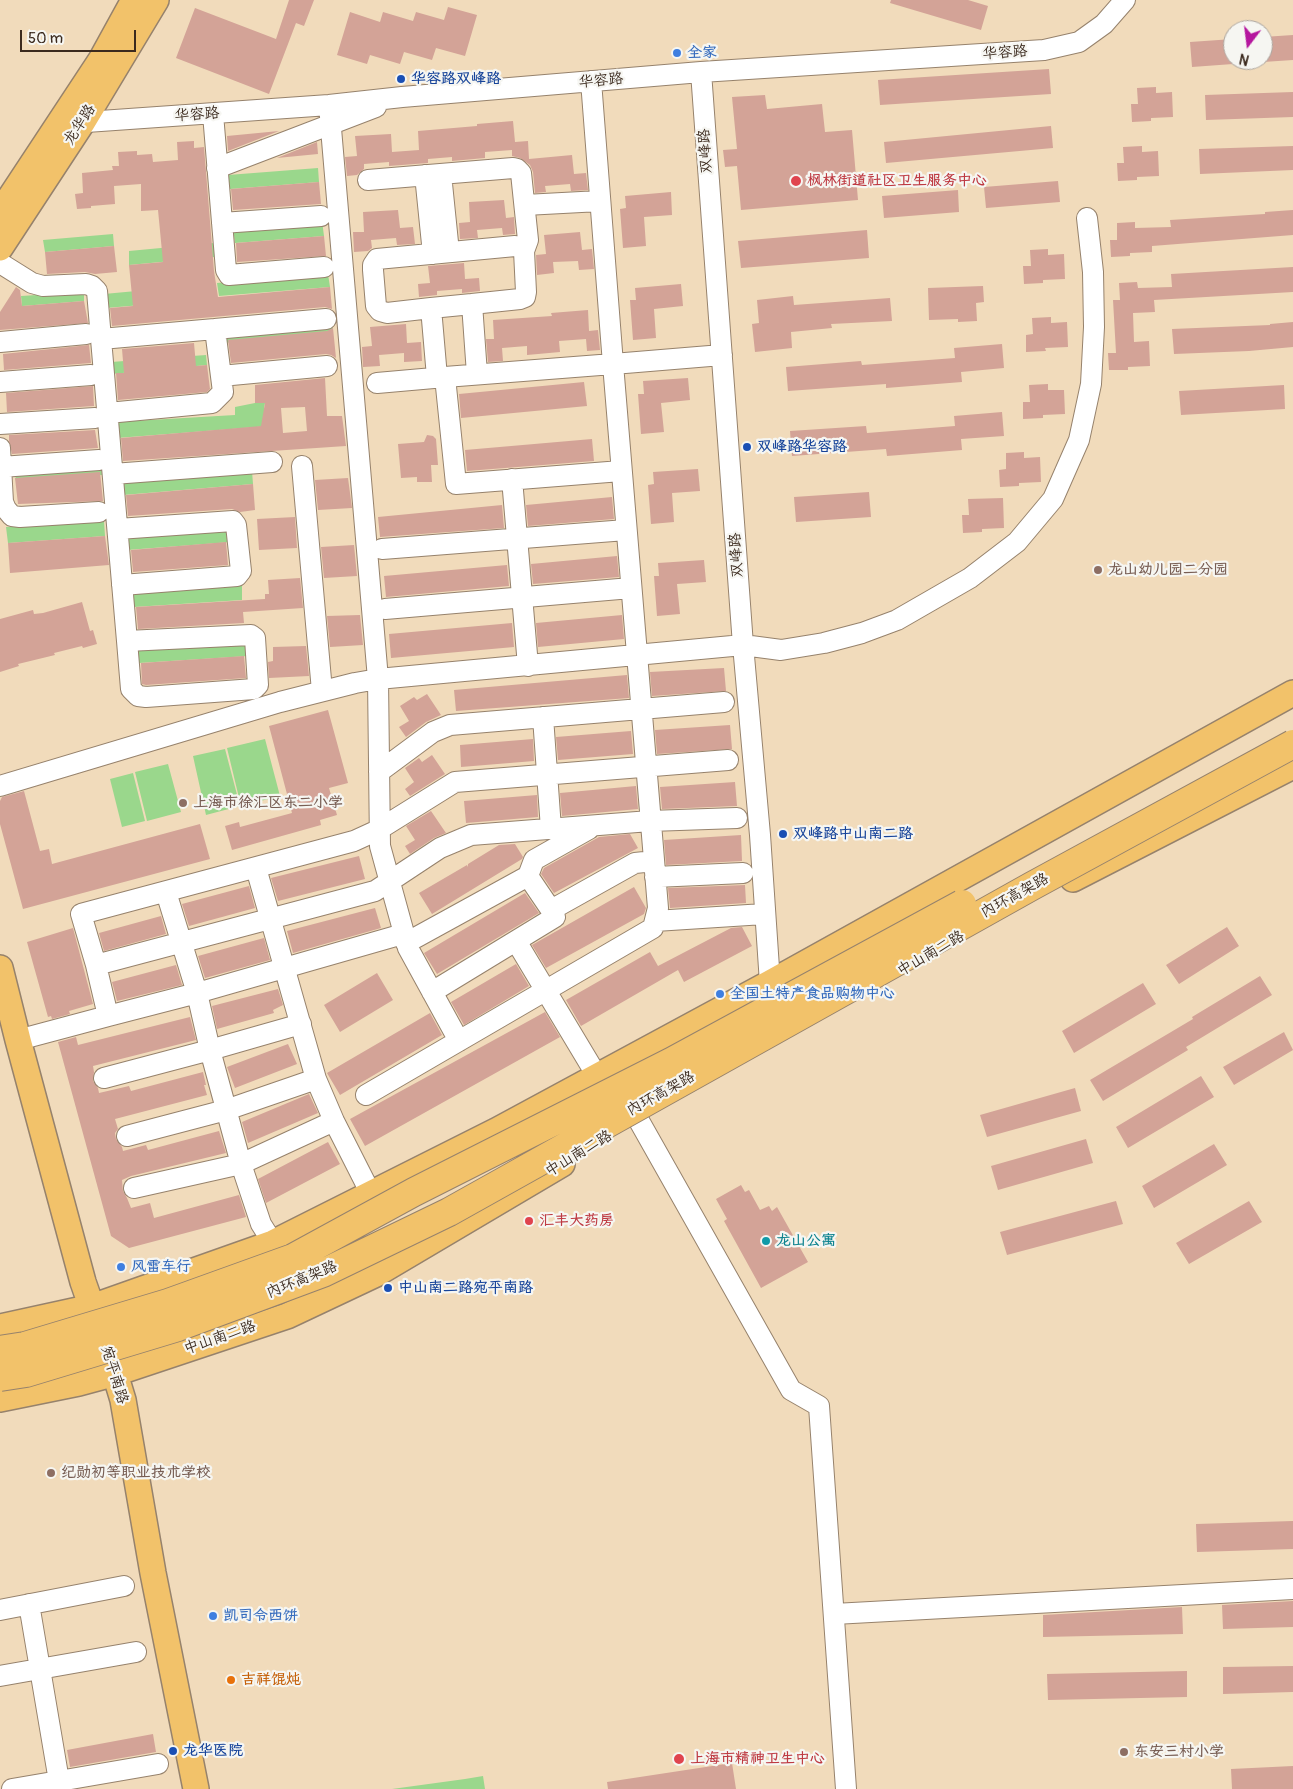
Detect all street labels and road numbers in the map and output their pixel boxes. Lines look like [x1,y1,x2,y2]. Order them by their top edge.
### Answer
street label: 华容路 [982,42,1028,64]
street label: 华容路 [578,70,624,92]
street label: 龙华路 [60,101,100,149]
street label: 华容路 [174,104,220,126]
street label: 双峰路 [695,128,717,174]
street label: 双峰路 [726,532,748,578]
street label: 内环高架路 [978,870,1052,922]
street label: 中山南二路 [894,927,968,981]
street label: 内环高架路 [624,1068,698,1120]
street label: 中山南二路 [542,1127,616,1181]
street label: 内环高架路 [264,1258,340,1302]
street label: 中山南二路 [182,1317,258,1359]
street label: 宛平南路 [97,1344,131,1406]

